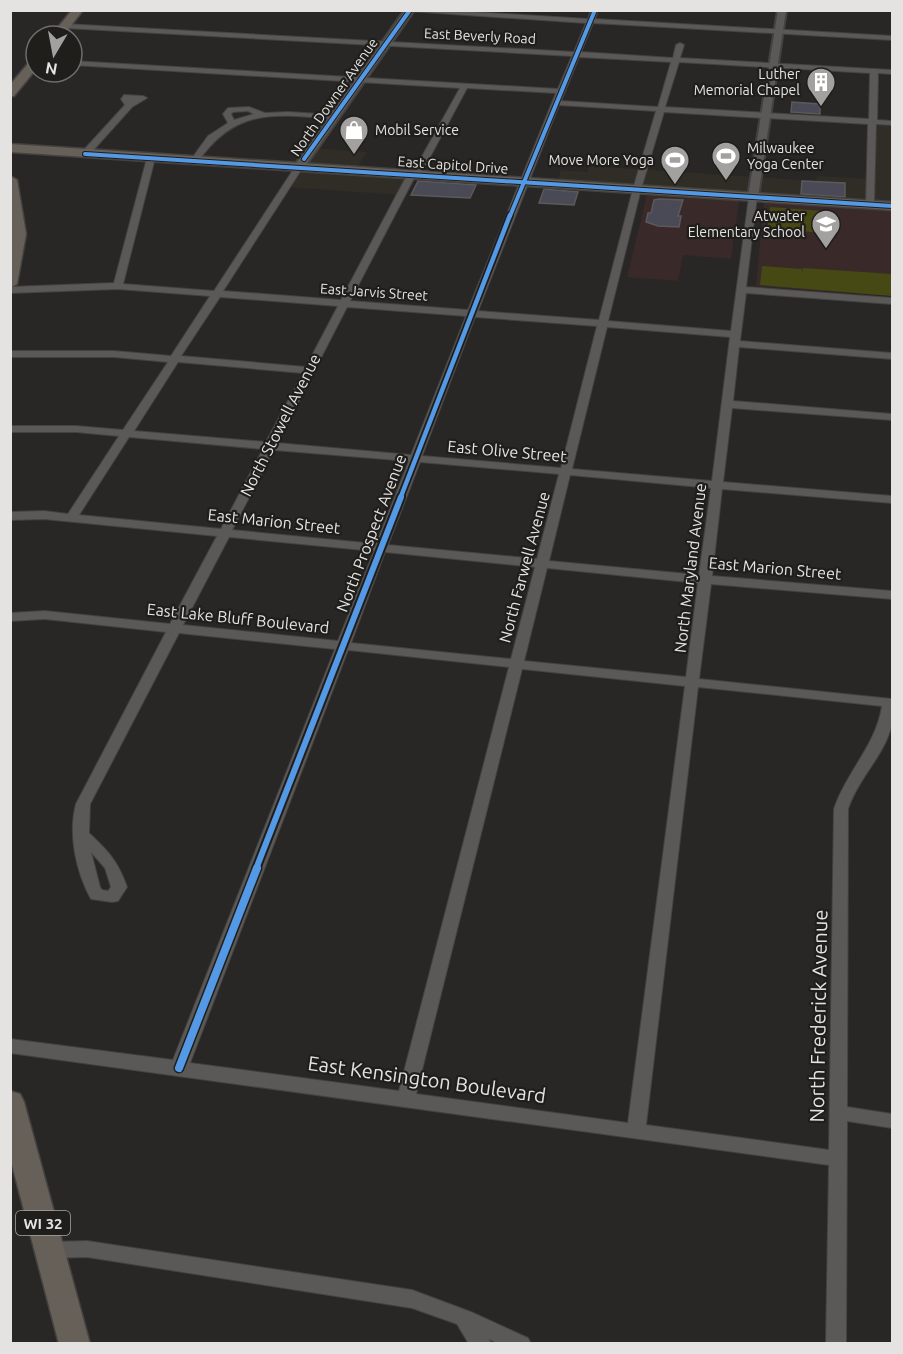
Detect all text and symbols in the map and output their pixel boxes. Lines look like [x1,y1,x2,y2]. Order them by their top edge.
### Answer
north arrow [24,24,84,84]
street label: East Beverly Road [424,25,536,47]
street label: North Downer Avenue [287,35,381,159]
text: N [44,59,59,79]
place label: Luther Memorial Chapel [694,66,801,98]
building icon: Luther Memorial Chapel [805,66,837,108]
shop icon: Mobil Service [338,114,370,156]
place label: Mobil Service [375,122,459,138]
sports icon: Milwaukee Yoga Center [710,140,742,182]
place label: Milwaukee Yoga Center [747,140,825,172]
sports icon: Move More Yoga [659,144,691,186]
place label: Move More Yoga [548,152,654,168]
street label: East Capitol Drive [397,153,509,177]
place label: Atwater Elementary School [688,208,806,240]
school or university icon: Atwater Elementary School [810,208,842,250]
street label: East Jarvis Street [320,280,429,304]
street label: North Stowell Avenue [236,351,324,499]
street label: East Olive Street [447,437,568,465]
street label: North Prospect Avenue [333,452,409,614]
street label: North Maryland Avenue [671,482,709,654]
street label: North Farwell Avenue [495,490,553,644]
street label: East Marion Street [207,505,342,537]
street label: East Marion Street [708,553,843,583]
street label: East Lake Bluff Boulevard [146,599,330,637]
street label: North Frederick Avenue [805,909,831,1123]
street label: East Kensington Boulevard [306,1051,548,1107]
road number: WI 32 [16,1211,70,1235]

